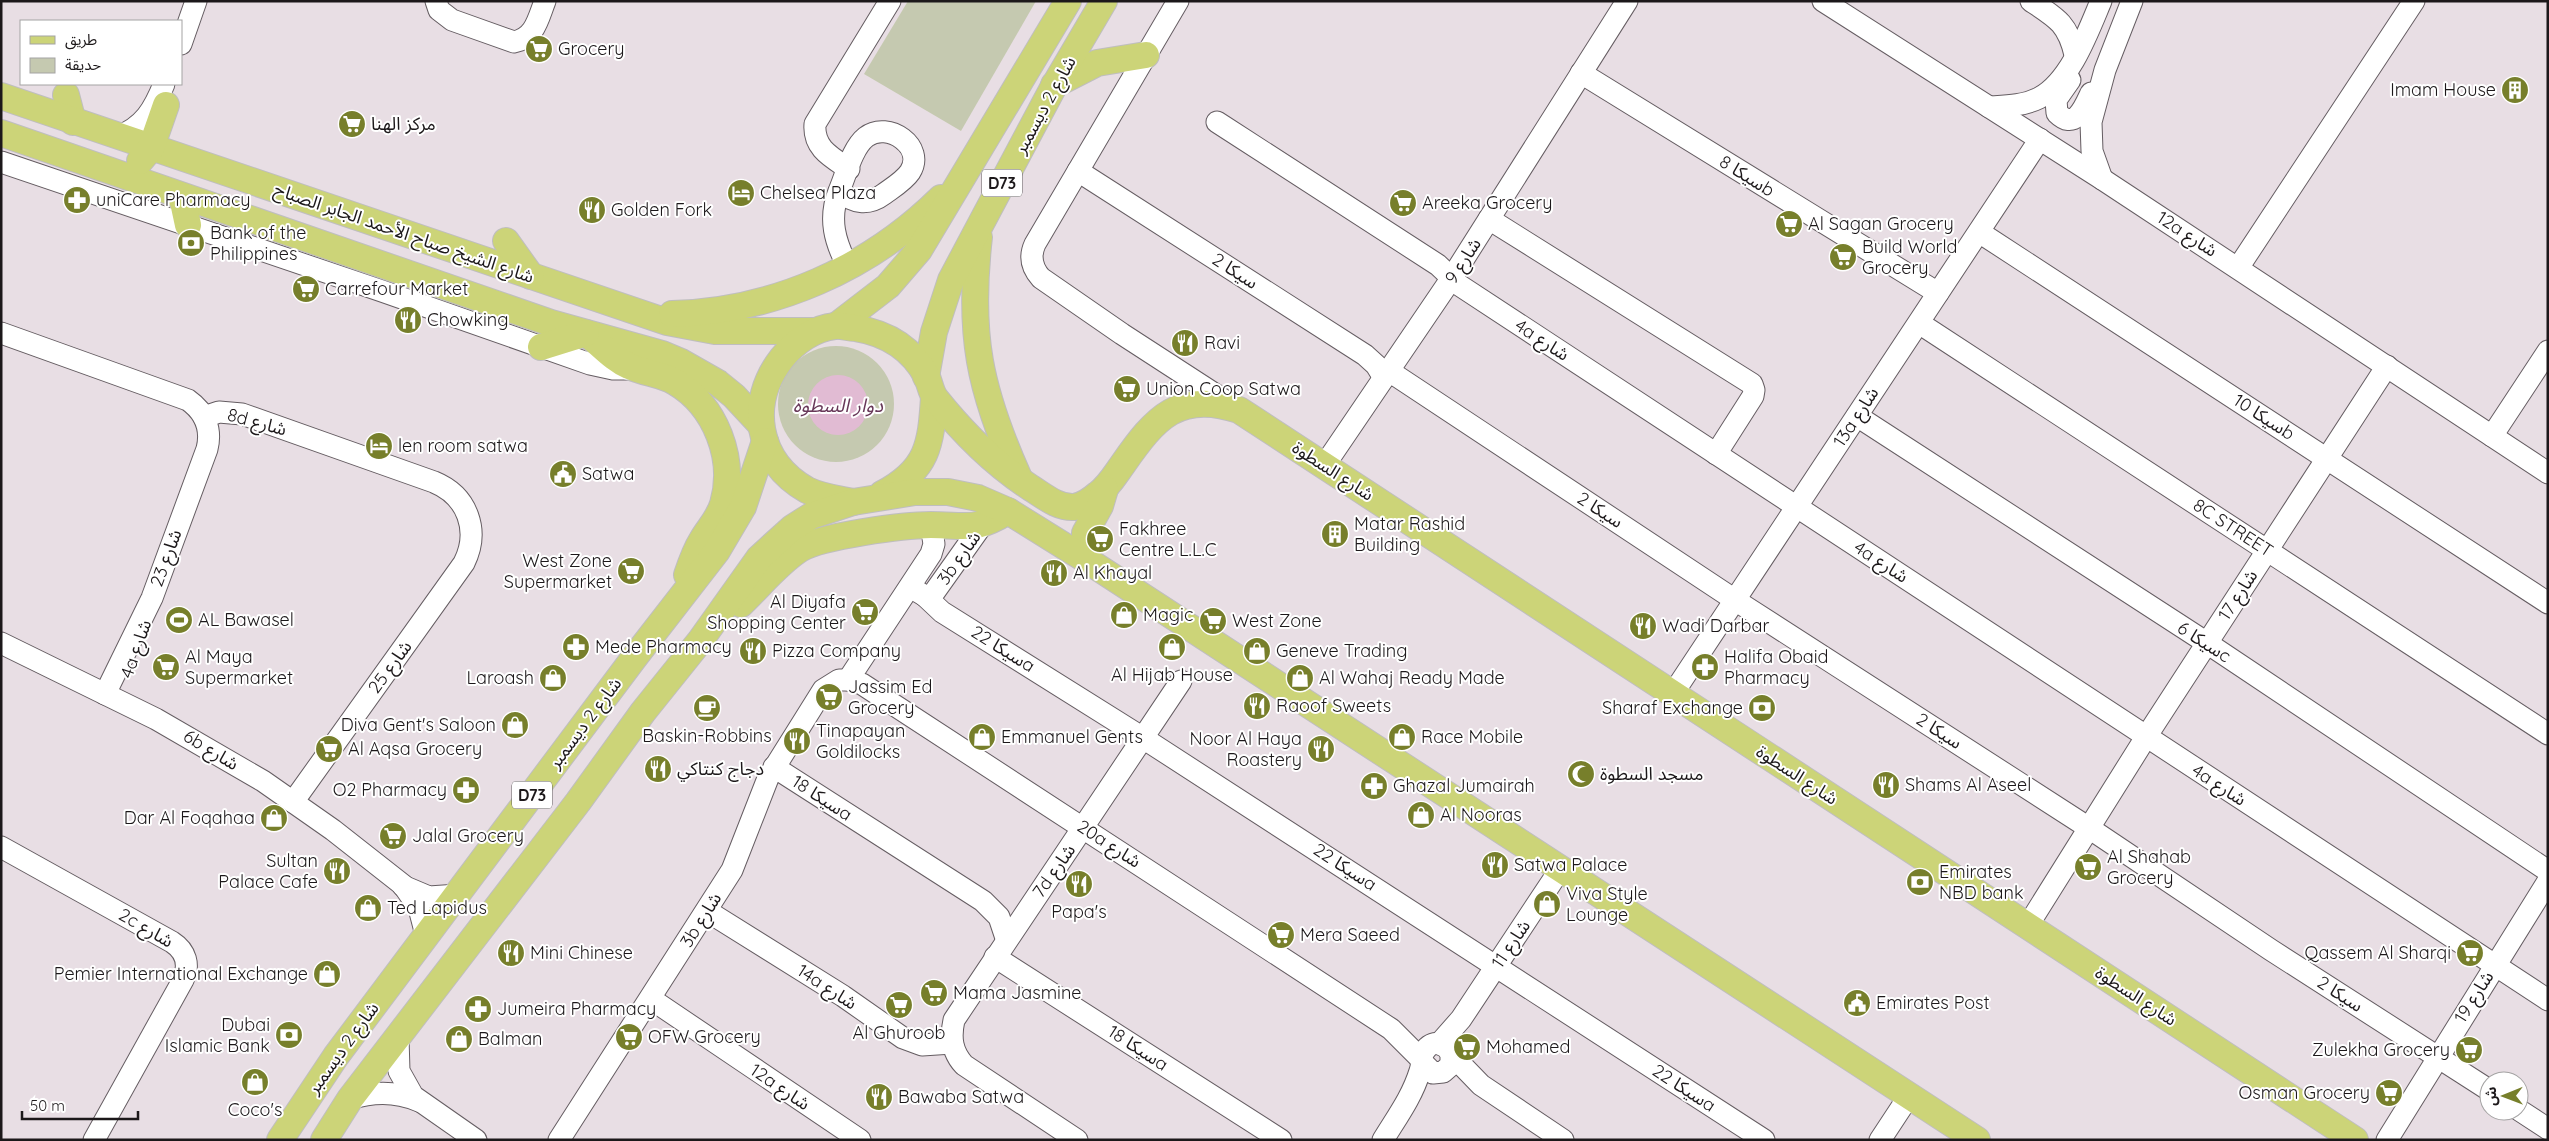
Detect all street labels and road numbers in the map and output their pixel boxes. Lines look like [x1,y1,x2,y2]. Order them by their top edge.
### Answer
street label: شارع 2 ديسمبر [1008,52,1083,160]
street label: سيكا 8b [1715,150,1779,201]
road number: D73 [982,170,1022,197]
street label: شارع الشيخ صباح الأحمد الجابر الصباح [270,177,537,291]
street label: 12a شارع [2151,206,2222,264]
street label: شارع 9 [1439,233,1488,290]
street label: سيكا 2 [1208,247,1263,294]
street label: 4a شارع [1509,313,1574,368]
street label: 13a شارع [1828,382,1886,453]
street label: سيكا 10b [2229,388,2299,445]
street label: 8d شارع [224,403,289,443]
street label: شارع السطوة [1286,436,1378,508]
street label: سيكا 2 [1573,486,1628,533]
street label: 8C STREET [2189,493,2278,562]
street label: شارع 23 [145,526,189,591]
street label: 3b شارع [932,526,988,591]
street label: 4a شارع [1848,535,1913,590]
street label: شارع 17 [2213,565,2265,626]
street label: سيكا 6c [2173,616,2235,667]
street label: 4a شارع [115,617,159,682]
street label: سيكا 22a [967,620,1039,677]
street label: شارع 25 [363,636,419,699]
street label: شارع 2 ديسمبر [542,673,629,775]
street label: سيكا 2 [1912,707,1967,754]
street label: 6b شارع [178,724,243,778]
street label: شارع السطوة [1750,740,1842,812]
street label: 4a شارع [2186,758,2251,813]
street label: سيكا 18a [788,770,857,826]
road number: D73 [512,782,552,808]
street label: 20a شارع [1071,814,1146,875]
street label: سيكا 22a [1309,838,1381,896]
street label: 7d شارع [1027,839,1083,904]
street label: 3b شارع [675,888,729,953]
street label: 2c شارع [113,903,178,955]
street label: شارع 11 [1486,915,1538,974]
street label: 14a شارع [791,959,862,1017]
street label: شارع السطوة [2089,961,2181,1033]
street label: شارع 19 [2449,967,2501,1028]
street label: سيكا 2 [2313,970,2368,1017]
street label: شارع 2 ديسمبر [301,997,386,1101]
street label: سيكا 18a [1104,1020,1173,1076]
street label: 12a شارع [744,1058,815,1117]
street label: سيكا 22a [1648,1059,1720,1117]

